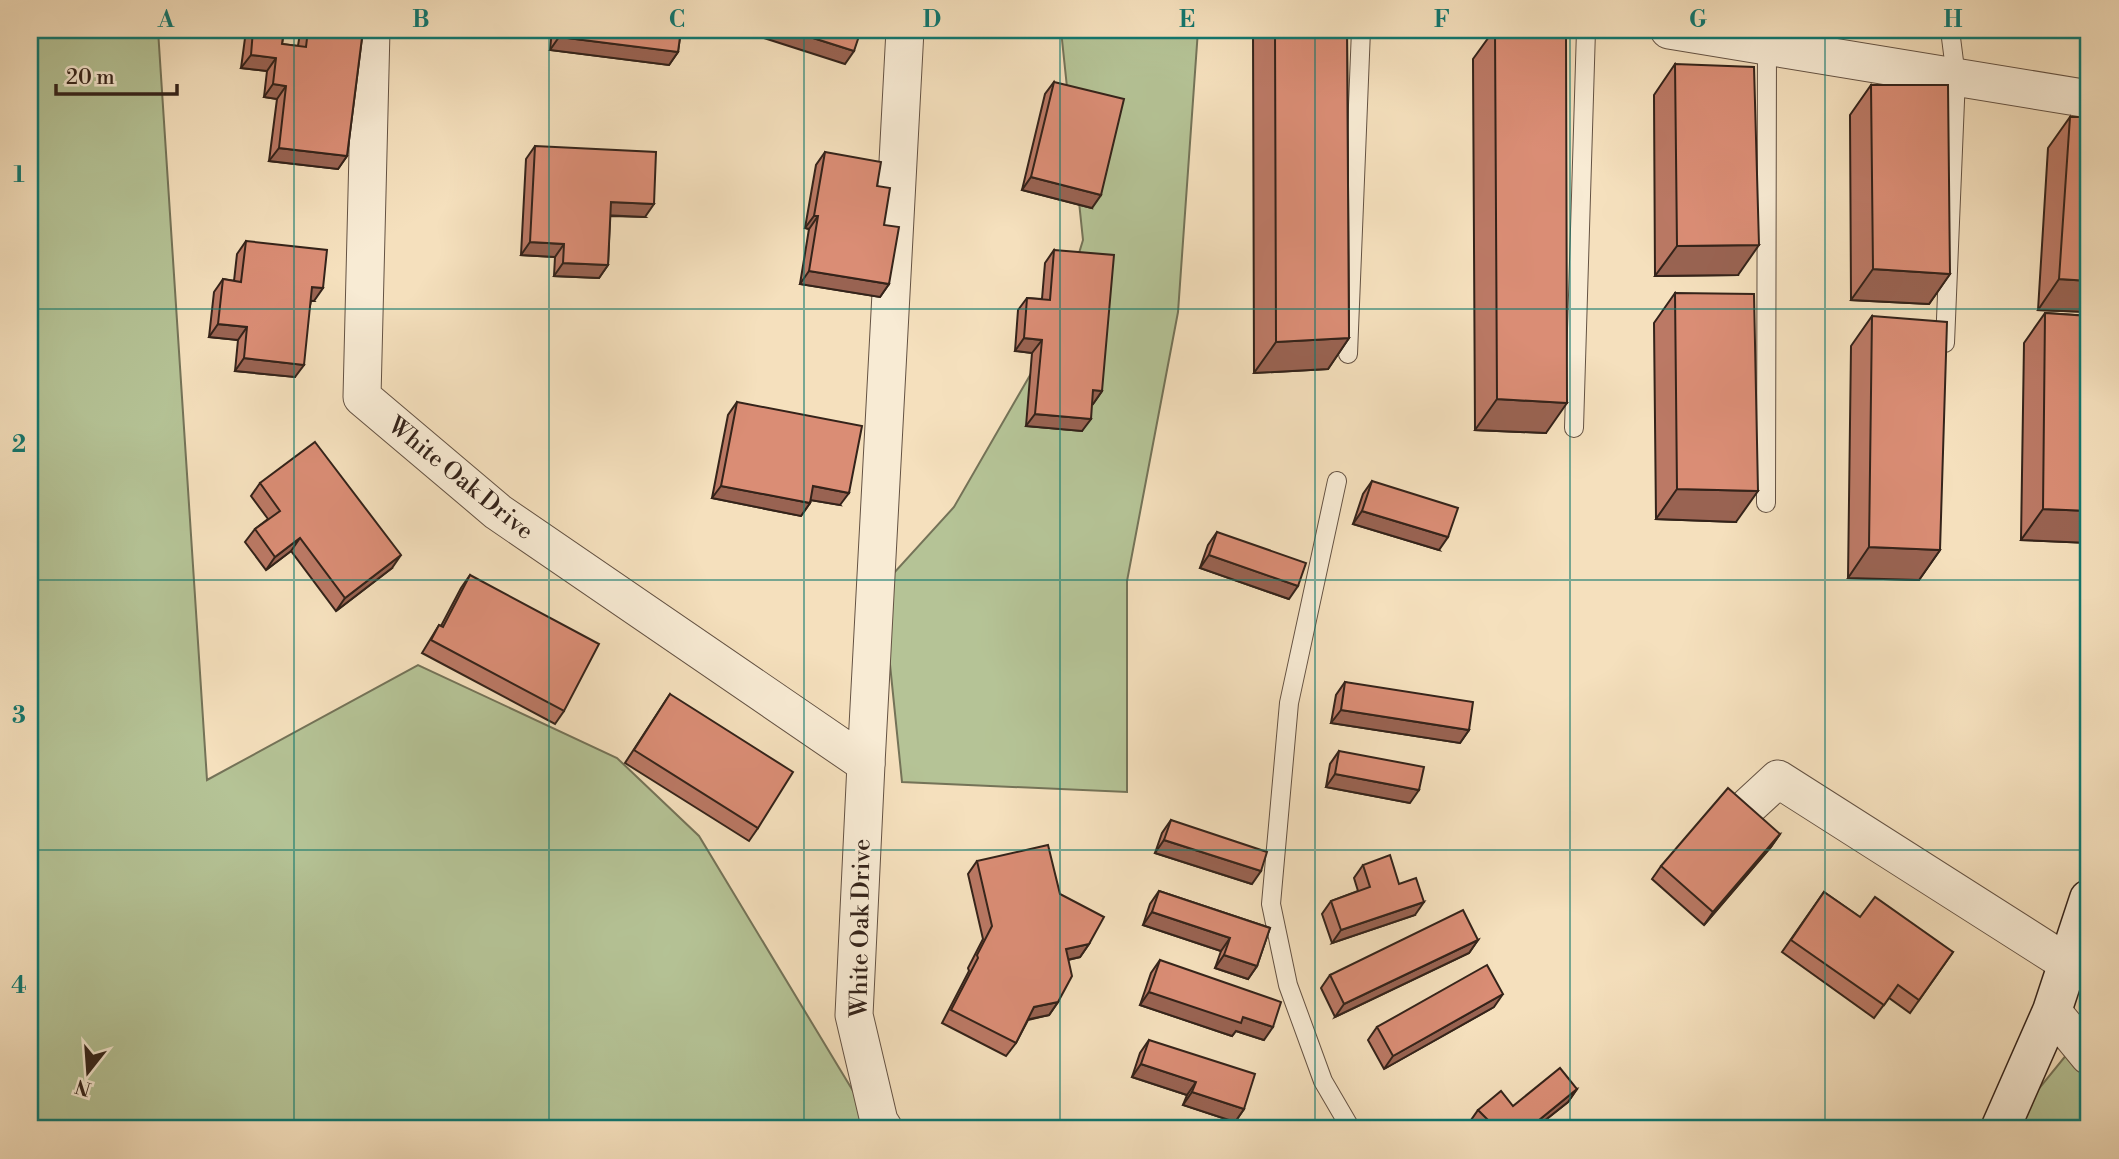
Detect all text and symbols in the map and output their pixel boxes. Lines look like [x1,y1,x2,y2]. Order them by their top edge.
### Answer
text: A [157,6,175,34]
text: B [412,6,430,34]
text: C [669,6,685,34]
text: D [923,6,941,34]
text: E [1179,6,1195,34]
text: F [1434,6,1450,34]
text: G [1689,6,1707,34]
text: H [1944,6,1963,34]
scale bar [56,52,177,96]
text: 20 m [66,65,115,91]
text: 1 [13,161,25,189]
street label: White Oak Drive [381,410,539,547]
text: 2 [12,431,26,459]
text: 3 [12,702,26,730]
street label: White Oak Drive [844,838,878,1019]
text: 4 [11,972,27,1000]
north arrow [52,1036,122,1106]
text: N [73,1074,94,1101]

